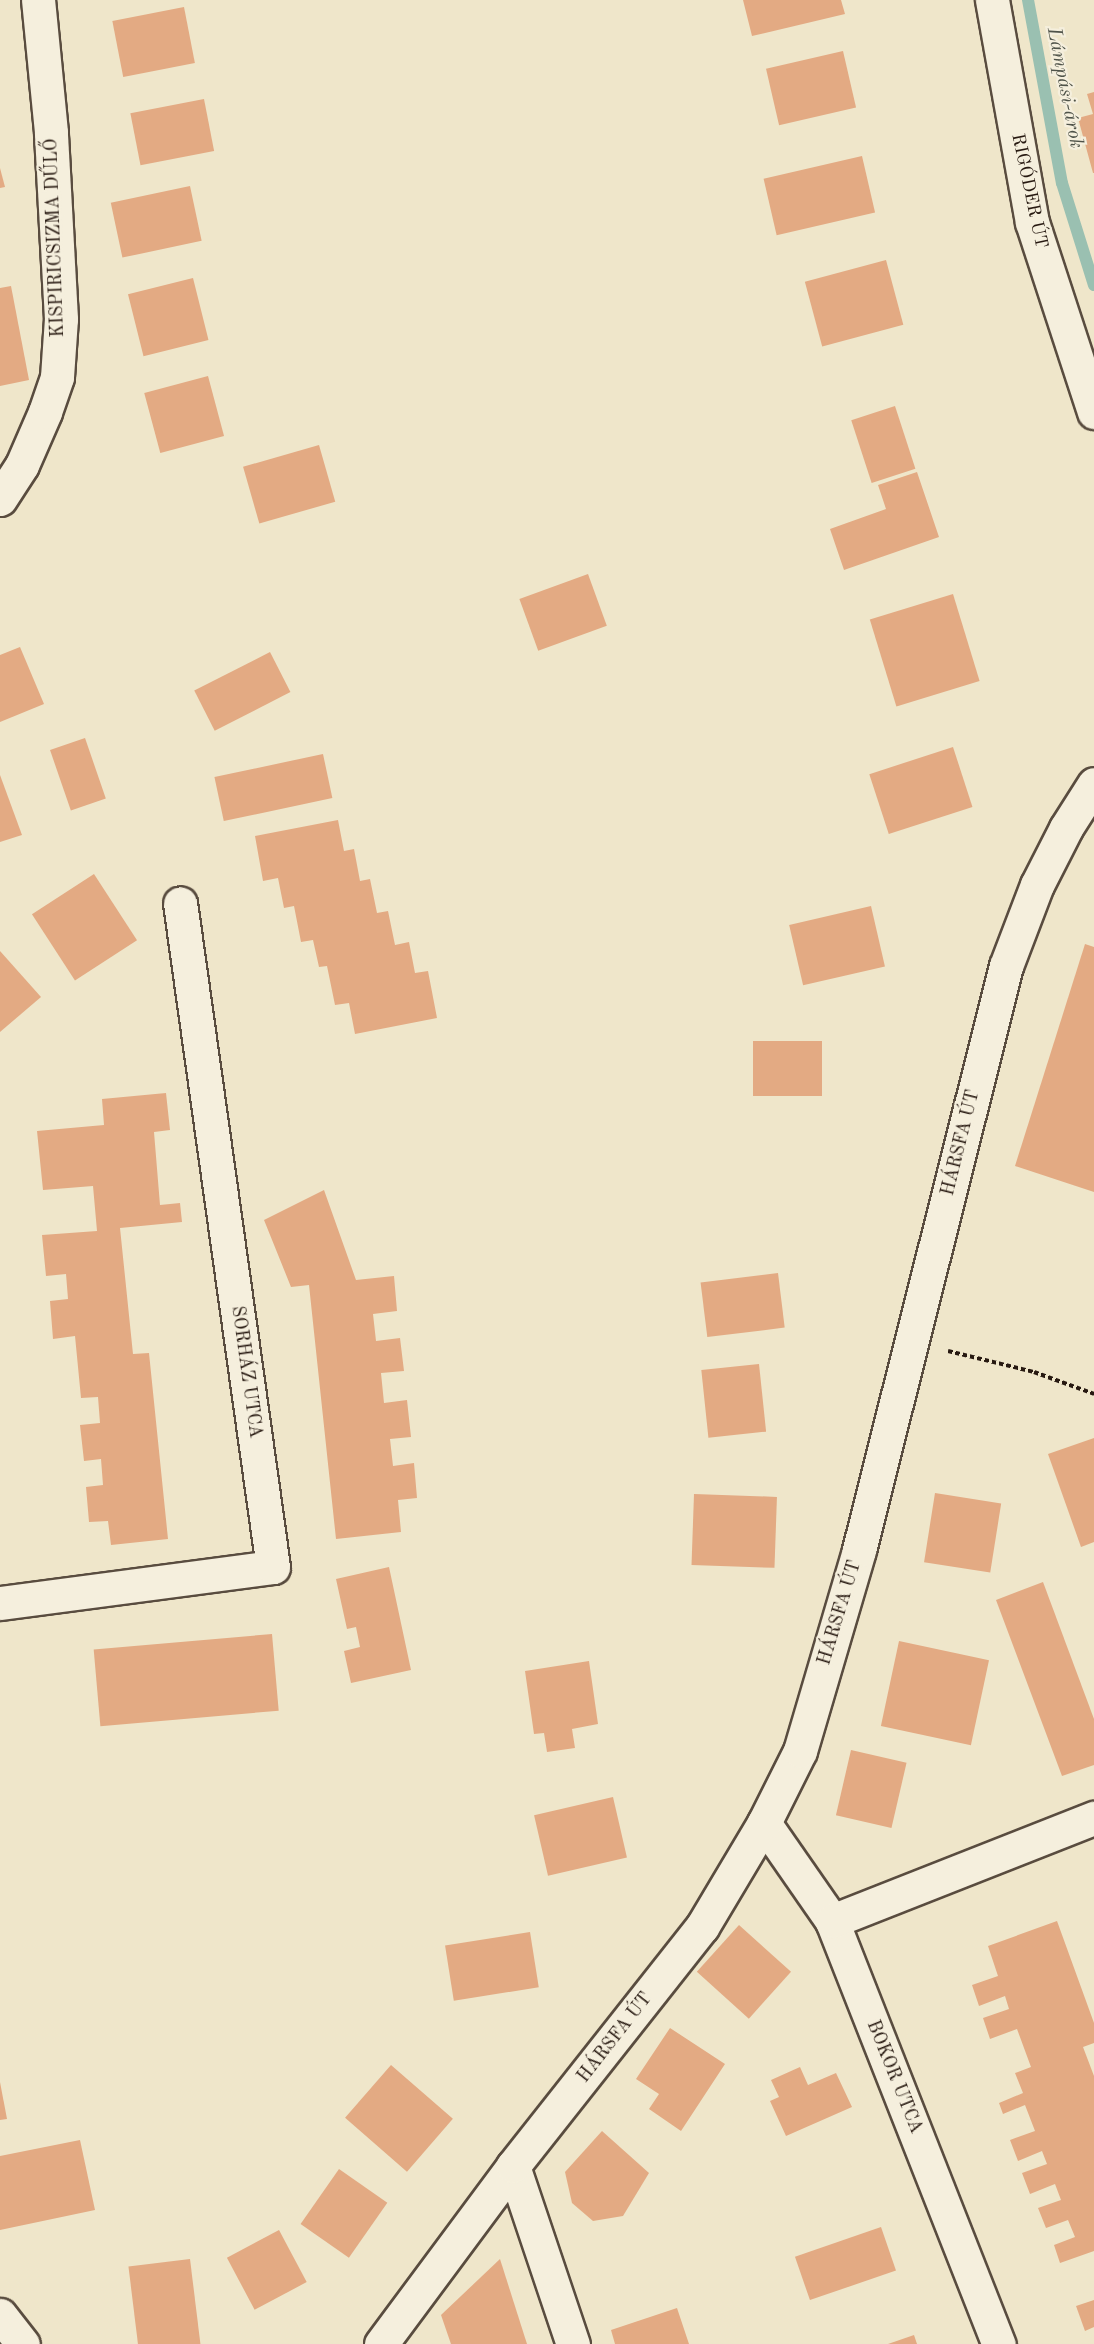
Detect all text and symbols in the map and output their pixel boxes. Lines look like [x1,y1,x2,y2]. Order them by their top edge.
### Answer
water label: Lámpási-árok [1041,25,1087,151]
street label: RIGÓDER ÚT [1006,132,1052,250]
street label: KISPIRICSIZMA DŰLŐ [41,138,69,338]
street label: HÁRSFA ÚT [937,1088,985,1198]
street label: SORHÁZ UTCA [226,1305,266,1439]
street label: HÁRSFA ÚT [814,1558,866,1668]
street label: HÁRSFA ÚT [573,1989,657,2087]
street label: BOKOR UTCA [861,2017,927,2137]

